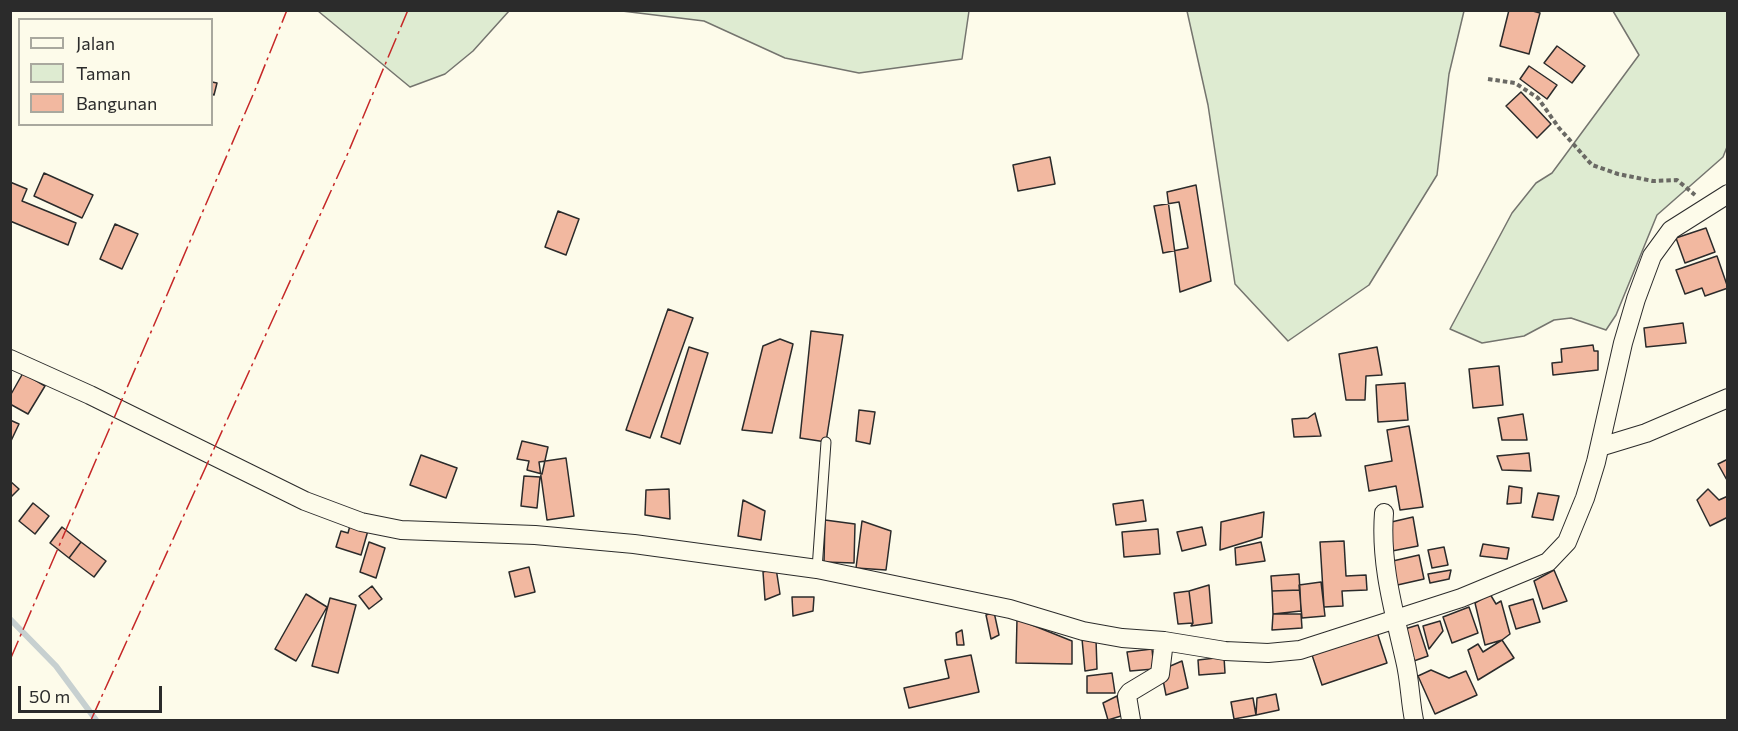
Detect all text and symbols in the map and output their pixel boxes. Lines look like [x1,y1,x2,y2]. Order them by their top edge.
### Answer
legend [18,18,213,126]
text: Jalan [76,32,115,54]
text: Taman [76,62,131,84]
text: Bangunan [76,92,157,114]
scale bar [21,674,165,712]
text: 50 m [29,685,70,707]

